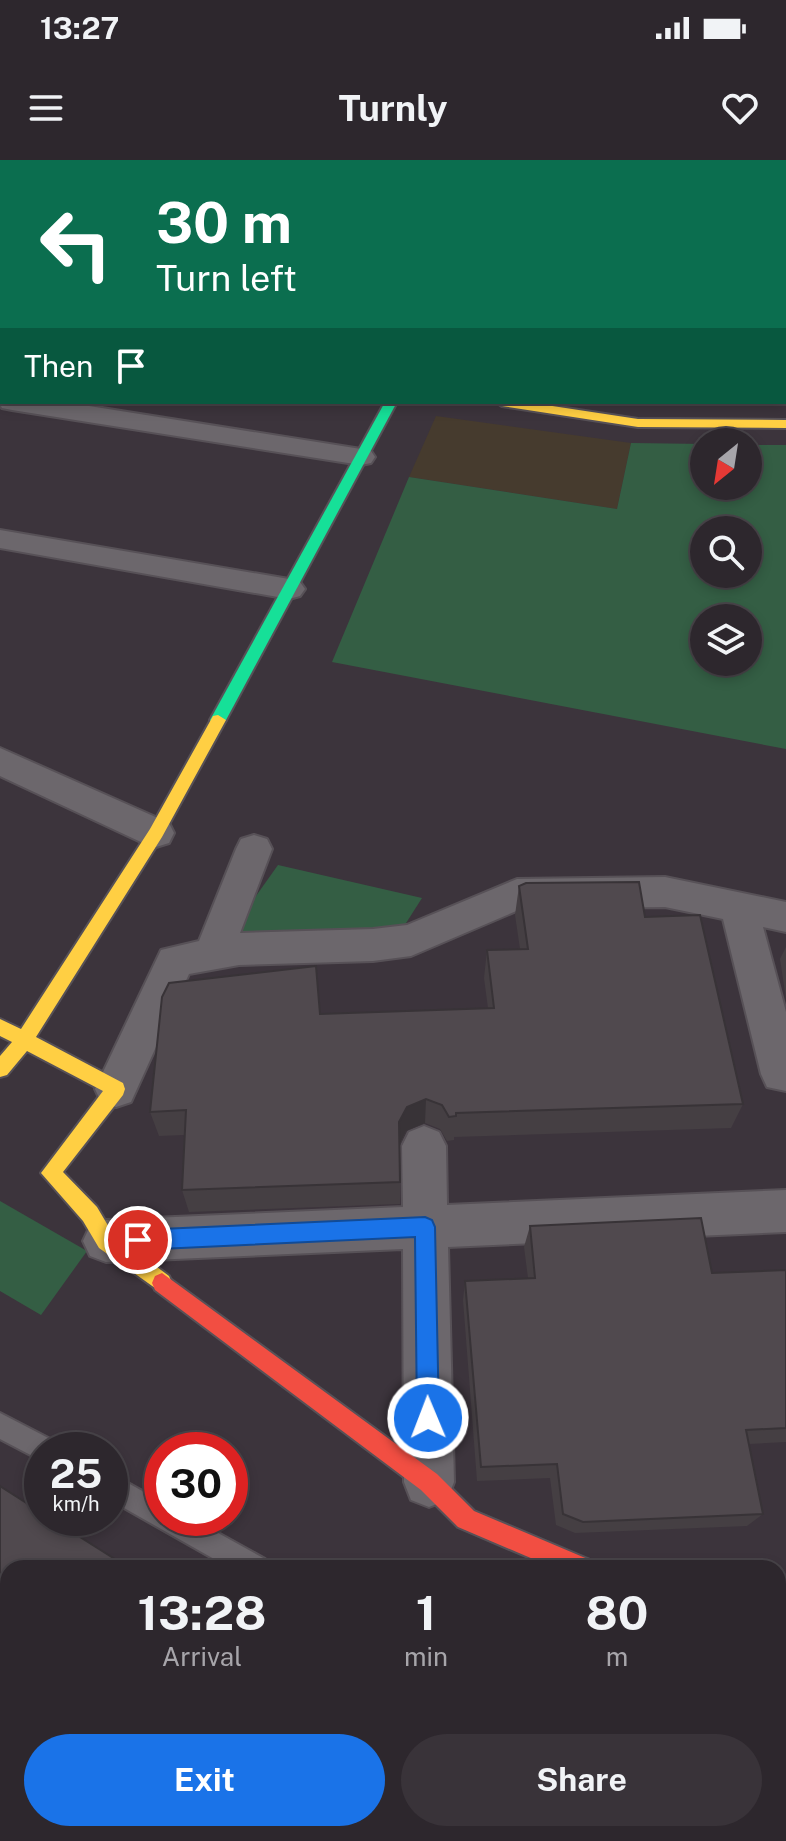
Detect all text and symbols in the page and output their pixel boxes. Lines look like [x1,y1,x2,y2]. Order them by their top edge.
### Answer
text: 13:27 [40,10,119,46]
icon: menu [24,86,68,130]
icon: heart [718,86,762,130]
text: Turnly [339,87,447,129]
text: 30 m [156,190,292,256]
icon: left [24,192,128,296]
text: Turn left [156,257,297,299]
icon: arrive [109,344,153,388]
text: Then [24,348,93,384]
north arrow [690,428,762,500]
map controls [690,428,762,676]
button: search [690,516,762,588]
button: layers [690,604,762,676]
pin [104,1206,172,1274]
icon: arrive [116,1218,160,1262]
position arrow [386,1376,470,1460]
speed limit sign: 30 [144,1432,248,1536]
text: 25 [50,1450,102,1497]
text: km/h [52,1492,100,1516]
text: 13:28 [137,1584,267,1641]
text: 1 [416,1584,436,1641]
text: 80 [586,1584,649,1641]
text: Arrival [162,1641,242,1672]
text: min [404,1641,448,1672]
text: m [606,1641,628,1672]
button: Exit [24,1734,385,1826]
button: Share [401,1734,762,1826]

